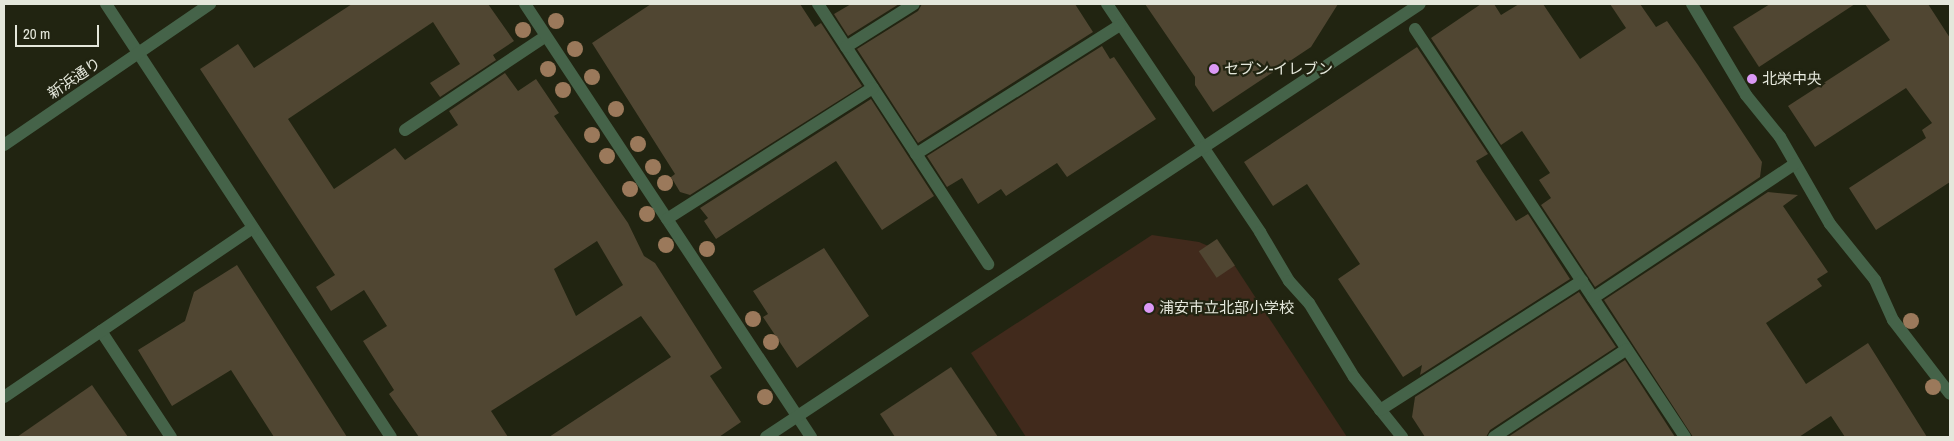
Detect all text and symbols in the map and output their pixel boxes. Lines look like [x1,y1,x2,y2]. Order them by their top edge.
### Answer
scale bar [18,15,101,47]
text: 20 m [23,23,50,44]
street label: 新浜通り [44,54,104,102]
place label: セブン-イレブン [1224,60,1333,78]
marker: セブン-イレブン [1208,63,1220,75]
place label: 北栄中央 [1762,70,1822,88]
marker: 北栄中央 [1746,73,1758,85]
place label: 浦安市立北部小学校 [1159,299,1294,317]
marker: 浦安市立北部小学校 [1143,302,1155,314]

